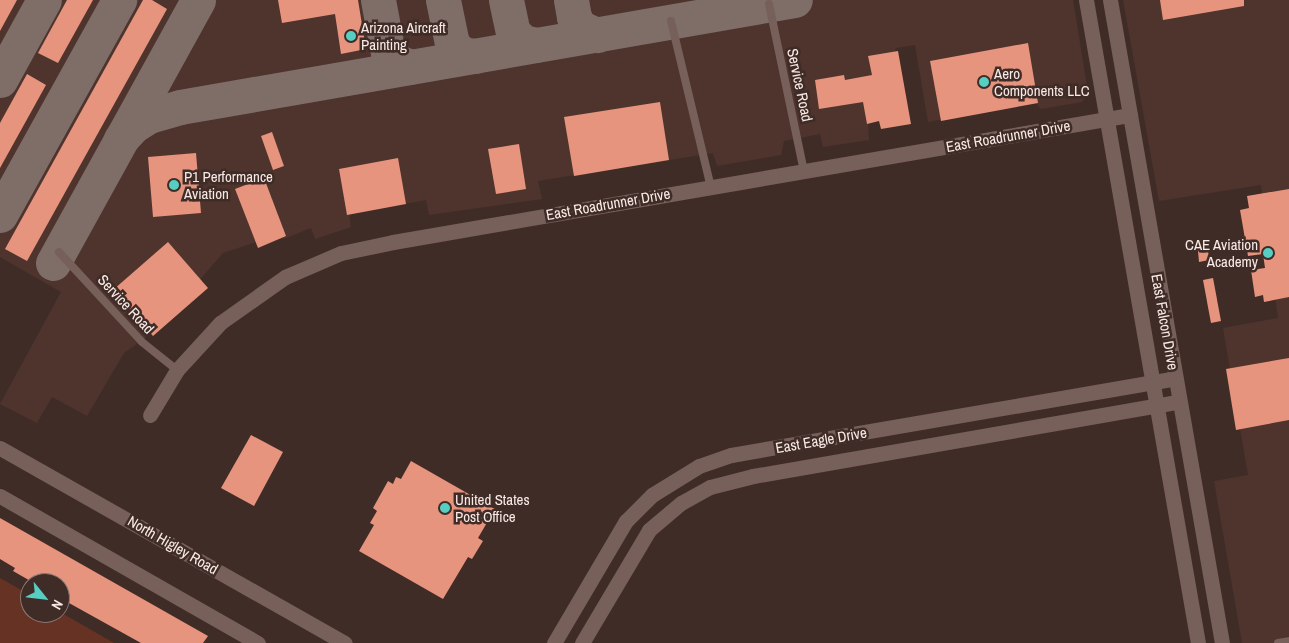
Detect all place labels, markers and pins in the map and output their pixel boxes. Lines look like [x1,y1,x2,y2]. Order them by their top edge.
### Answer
place label: Arizona Aircraft Painting [361,18,446,53]
marker: Arizona Aircraft Painting [345,30,357,42]
place label: Aero Components LLC [994,64,1090,99]
marker: Aero Components LLC [978,76,990,88]
place label: P1 Performance Aviation [184,167,273,202]
marker: P1 Performance Aviation [168,179,180,191]
place label: CAE Aviation Academy [1184,235,1258,270]
marker: CAE Aviation Academy [1262,247,1274,259]
place label: United States Post Office [455,490,530,525]
marker: United States Post Office [439,502,451,514]

